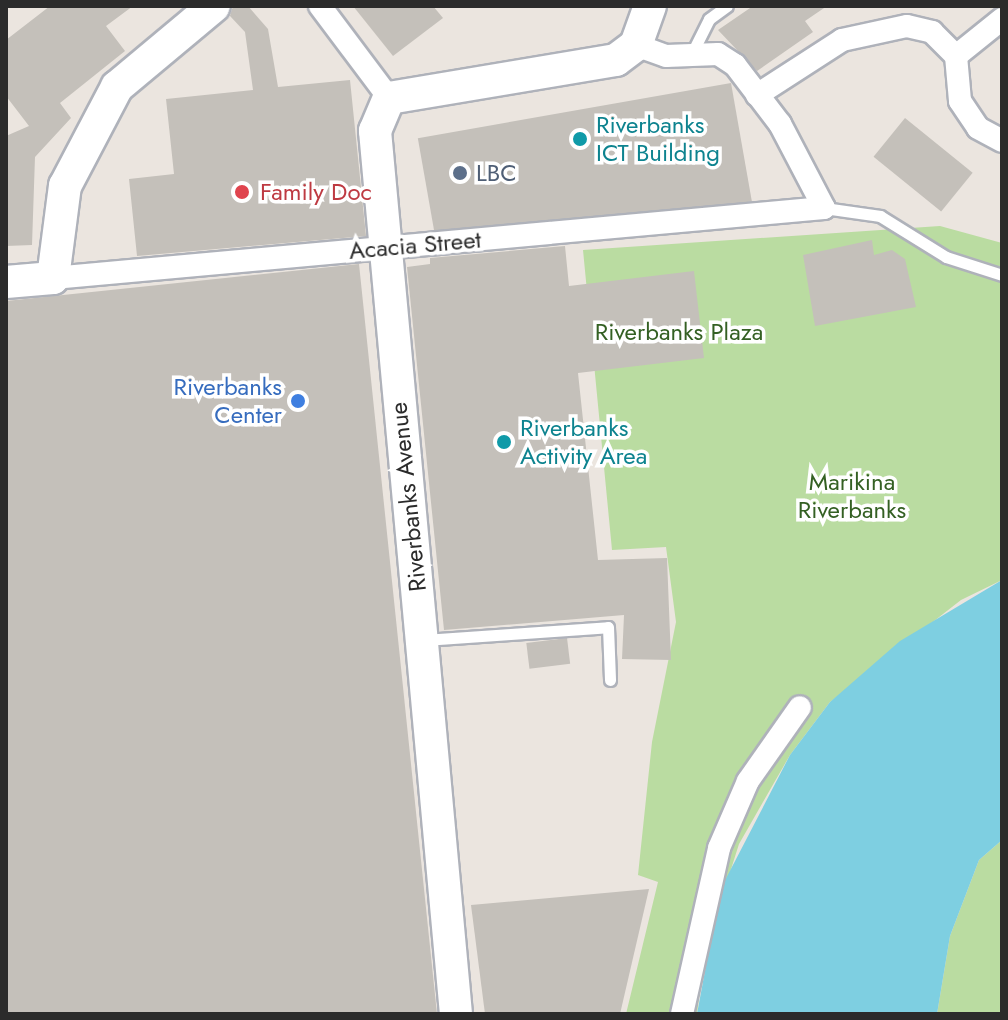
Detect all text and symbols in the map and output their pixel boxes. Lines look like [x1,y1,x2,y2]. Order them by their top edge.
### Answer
place label: Riverbanks ICT Building [596,111,720,167]
marker: Riverbanks ICT Building [571,130,589,148]
place label: LBC [476,159,517,187]
marker: LBC [451,164,469,182]
place label: Family Doc [260,178,372,206]
marker: Family Doc [231,181,253,203]
street label: Acacia Street [348,225,482,265]
park label: Riverbanks Plaza [595,318,763,346]
place label: Riverbanks Center [173,373,282,429]
marker: Riverbanks Center [289,392,307,410]
street label: Riverbanks Avenue [384,401,432,593]
place label: Riverbanks Activity Area [520,414,647,470]
marker: Riverbanks Activity Area [495,433,513,451]
park label: Marikina Riverbanks [798,468,906,524]

